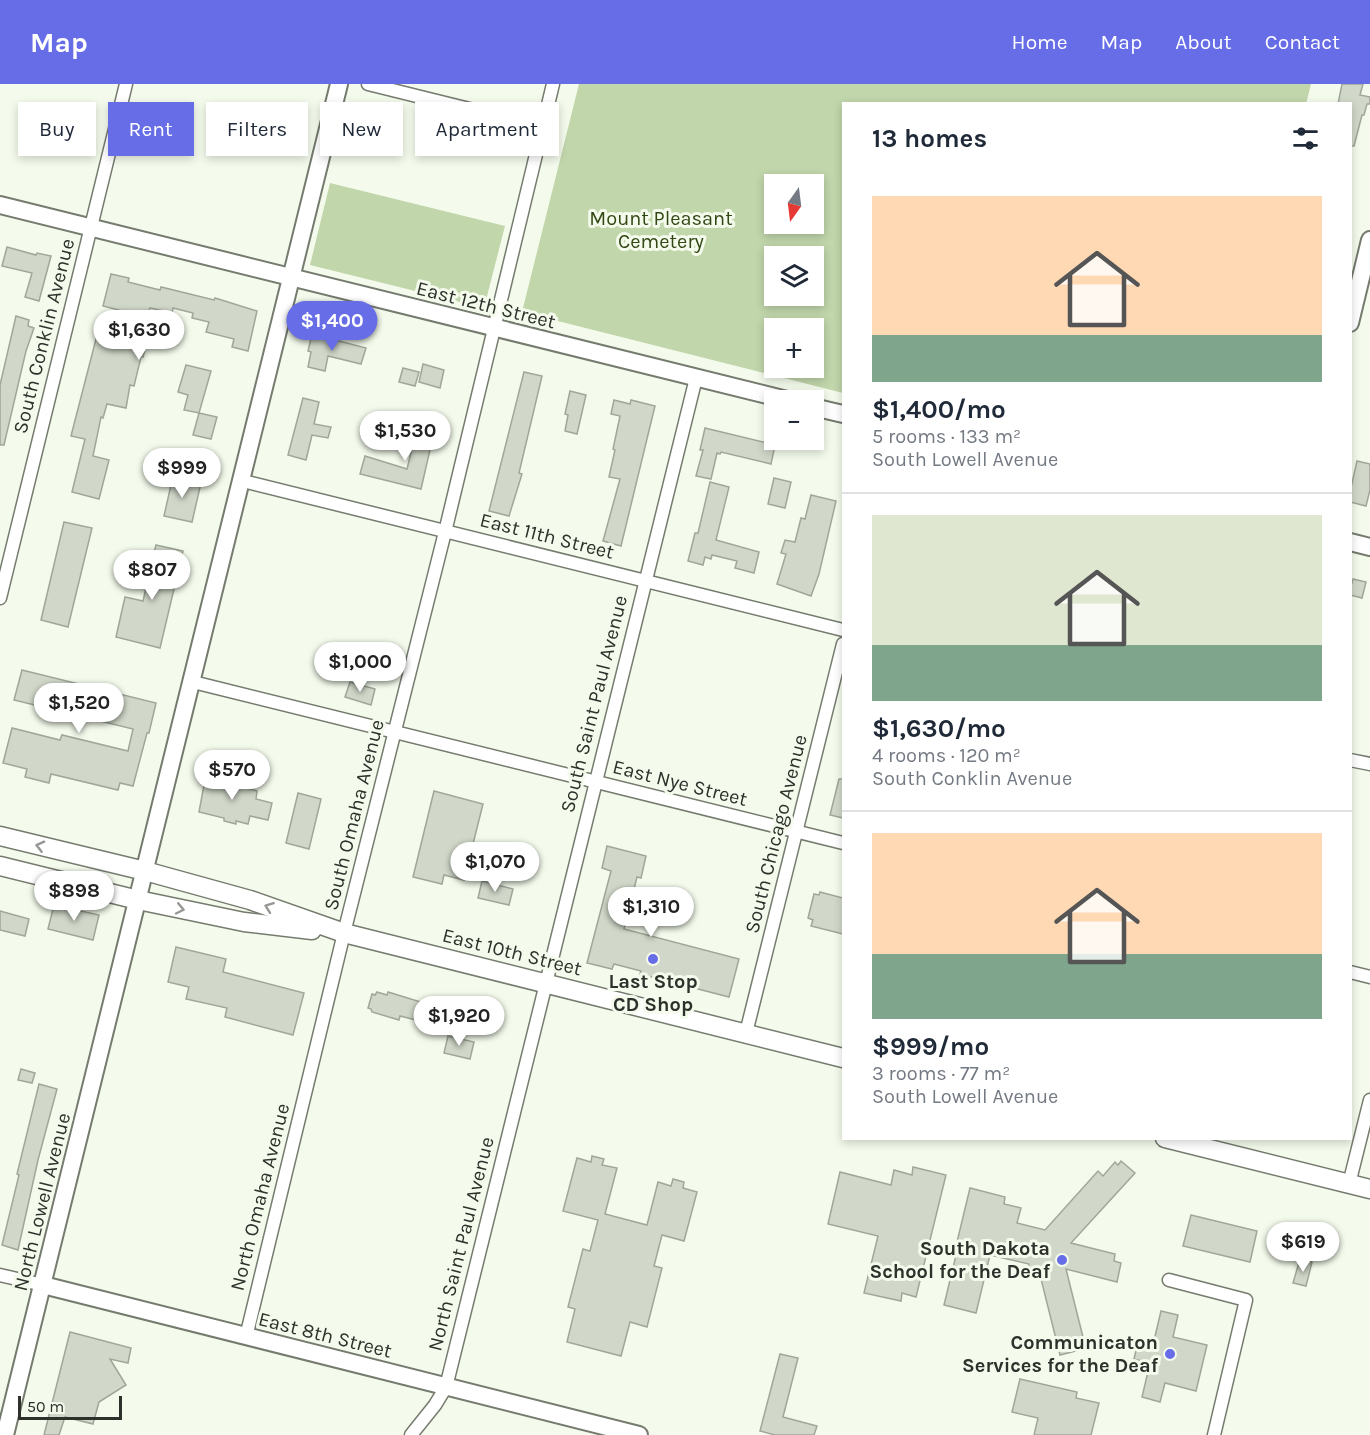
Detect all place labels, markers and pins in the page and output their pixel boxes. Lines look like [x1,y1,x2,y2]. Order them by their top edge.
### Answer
pin: $1,400 [283,301,381,352]
pin: $1,630 [90,310,188,361]
pin: $1,530 [356,411,454,462]
pin: $999 [146,448,218,499]
pin: $807 [116,550,188,601]
pin: $1,000 [311,642,409,693]
pin: $1,520 [30,683,128,734]
pin: $570 [196,750,268,801]
pin: $1,070 [446,842,544,893]
pin: $898 [38,871,110,922]
pin: $1,310 [602,887,700,938]
marker: Last Stop CD Shop [646,952,660,966]
place label: Last Stop CD Shop [608,970,698,1016]
pin: $1,920 [410,996,508,1047]
pin: $619 [1267,1222,1339,1273]
place label: South Dakota School for the Deaf [869,1237,1051,1283]
marker: South Dakota School for the Deaf [1055,1253,1069,1267]
place label: Communicaton Services for the Deaf [962,1331,1159,1377]
marker: Communicaton Services for the Deaf [1163,1347,1177,1361]

